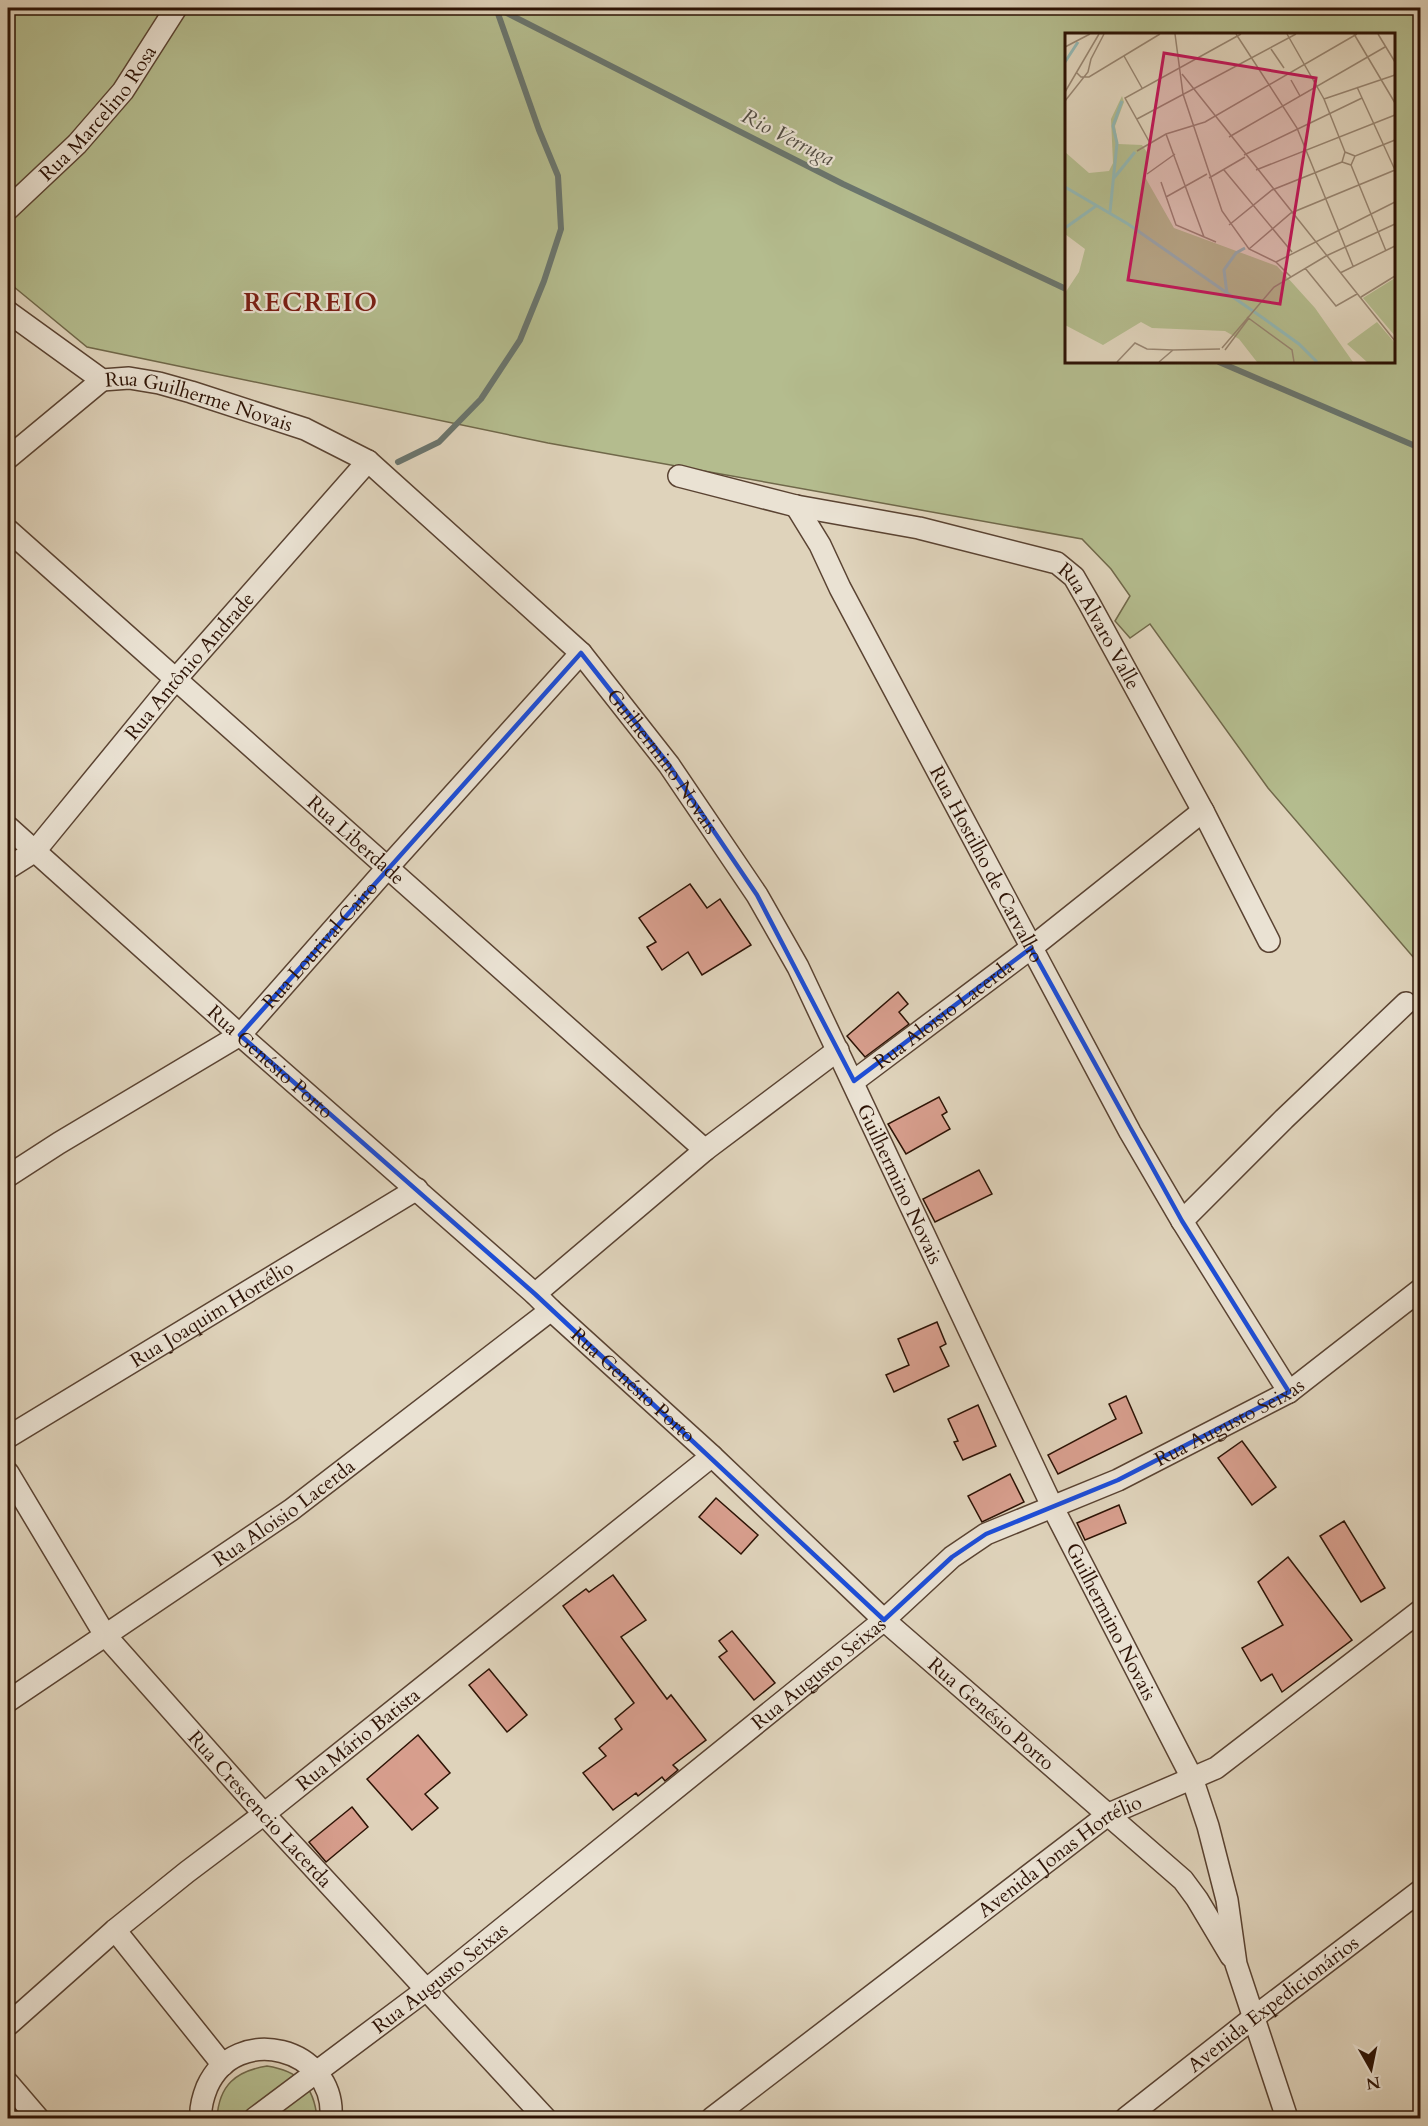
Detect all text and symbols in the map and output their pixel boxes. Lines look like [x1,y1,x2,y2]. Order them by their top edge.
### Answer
inset map [1065,33,1395,363]
street label: Rua Marcelino Rosa [33,40,163,187]
water label: Rio Verruga [737,102,839,173]
district label: RECREIO [243,285,379,320]
street label: Rua Guilherme Novais [104,365,296,438]
street label: Rua Alvaro Valle [1052,556,1147,694]
street label: Rua Antônio Andrade [119,586,261,746]
street label: Guilhermino Novais [600,683,725,840]
street label: Rua Hostilho de Carvalho [923,761,1050,968]
street label: Rua Liberdade [301,789,411,891]
street label: Rua Lourival Cairo [256,875,384,1015]
street label: Rua Aloisio Lacerda [868,952,1020,1076]
street label: Rua Genésio Porto [201,999,339,1125]
street label: Guilhermino Novais [850,1100,949,1269]
street label: Rua Joaquim Hortélio [125,1254,299,1374]
street label: Rua Genésio Porto [565,1321,701,1449]
street label: Rua Augusto Seixas [1150,1372,1310,1473]
street label: Rua Aloisio Lacerda [208,1453,361,1573]
street label: Guilhermino Novais [1059,1538,1163,1705]
street label: Rua Augusto Seixas [746,1611,892,1736]
street label: Rua Genésio Porto [922,1651,1060,1776]
street label: Rua Mário Batista [291,1681,426,1797]
street label: Rua Crescencio Lacerda [182,1725,339,1894]
street label: Avenida Jonas Hortélio [972,1788,1146,1924]
street label: Rua Augusto Seixas [367,1916,514,2040]
street label: Avenida Expedicionários [1182,1930,1364,2079]
north arrow [1341,2039,1401,2099]
text: N [1365,2071,1382,2095]

